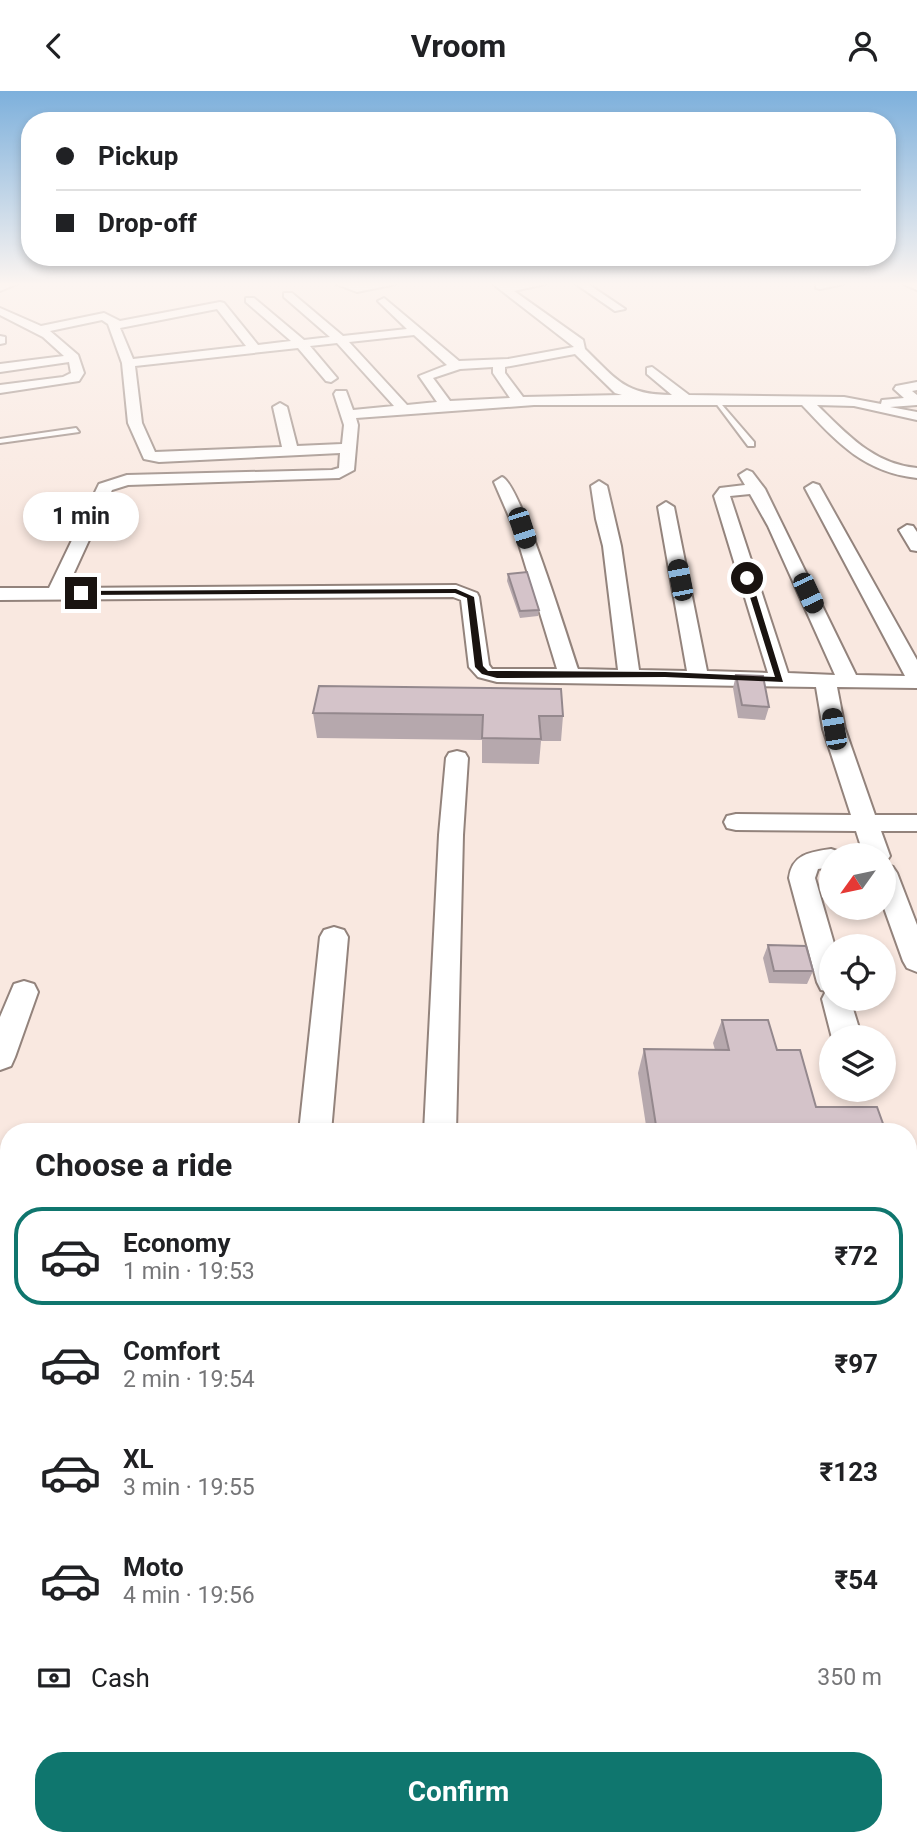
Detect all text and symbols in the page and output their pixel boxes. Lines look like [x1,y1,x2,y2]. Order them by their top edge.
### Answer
icon: back [35,27,73,65]
text: Vroom [411,27,506,65]
icon: person [844,27,882,65]
text: Pickup [98,141,178,171]
text: Drop-off [98,208,197,238]
callout: 1 min [23,491,139,540]
text: 1 min [52,503,110,530]
car [506,505,539,551]
car [666,557,695,603]
route start [731,562,763,594]
car [790,570,827,616]
route end [65,577,97,609]
car [821,706,848,752]
north arrow [819,843,896,921]
map controls [819,843,896,1102]
button: locate [819,934,896,1011]
button: layers [819,1025,896,1102]
text: Choose a ride [35,1146,232,1184]
icon: car [39,1225,102,1288]
text: Economy [123,1228,230,1258]
text: ₹72 [834,1241,878,1271]
text: 1 min · 19:53 [123,1258,255,1285]
icon: car [39,1333,102,1396]
text: Comfort [123,1336,220,1366]
text: ₹97 [834,1349,878,1379]
text: 2 min · 19:54 [123,1366,255,1393]
icon: car [39,1441,102,1504]
text: XL [123,1444,154,1474]
text: ₹123 [820,1457,878,1487]
text: 3 min · 19:55 [123,1474,255,1501]
icon: car [39,1549,102,1612]
text: Moto [123,1552,184,1582]
text: ₹54 [834,1565,878,1595]
text: 4 min · 19:56 [123,1582,255,1609]
icon: cash [35,1659,73,1697]
text: Cash [91,1663,150,1693]
text: 350 m [817,1664,882,1691]
button: Confirm [35,1752,882,1832]

